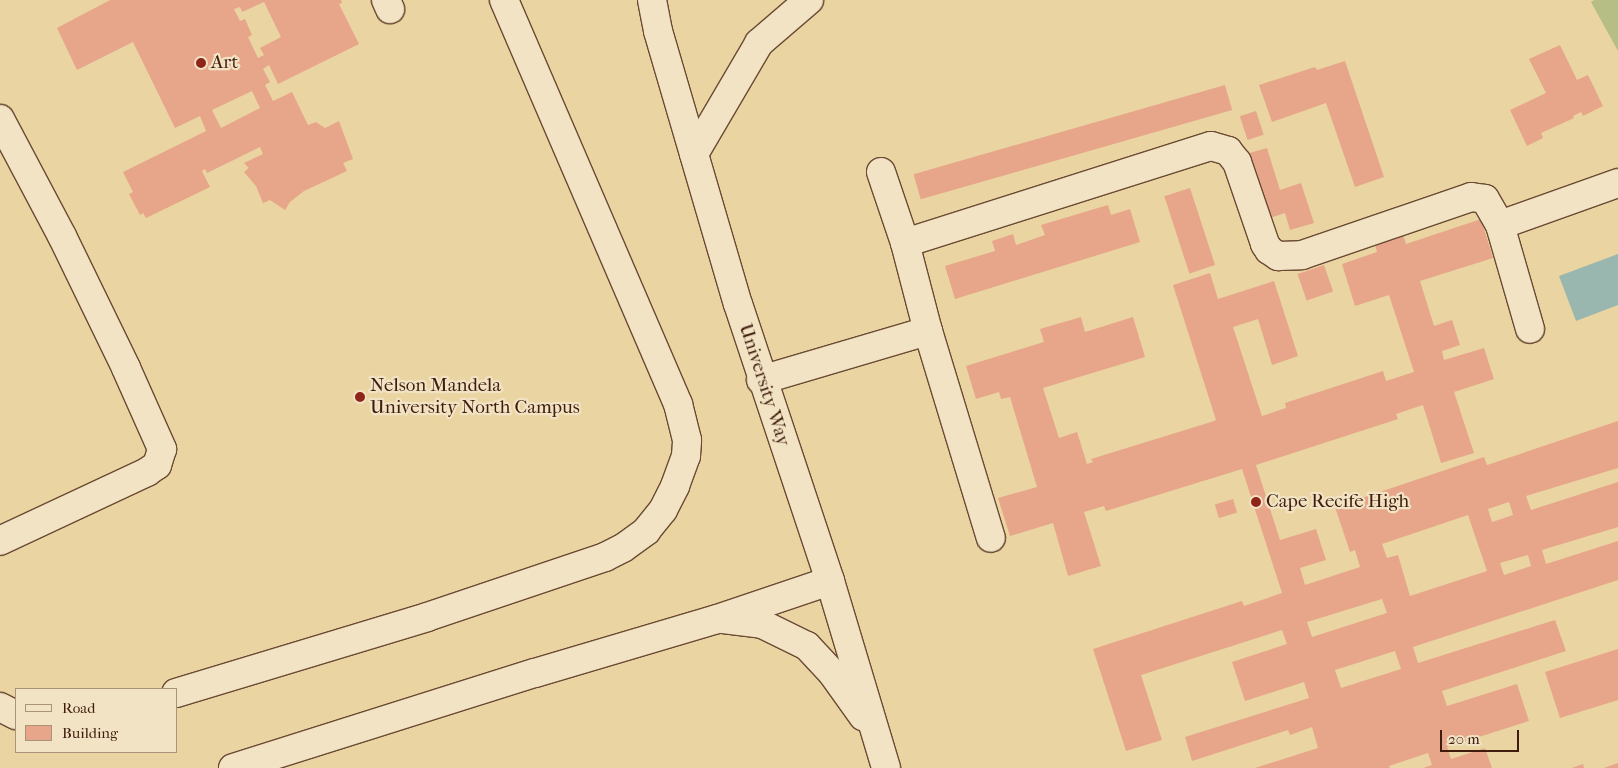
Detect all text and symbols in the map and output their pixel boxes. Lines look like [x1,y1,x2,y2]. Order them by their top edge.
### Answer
place label: Art [211,52,238,74]
marker: Art [195,57,207,69]
street label: University Way [734,321,794,449]
place label: Nelson Mandela University North Campus [370,375,580,419]
marker: Nelson Mandela University North Campus [354,391,366,403]
place label: Cape Recife High [1266,491,1409,513]
marker: Cape Recife High [1250,496,1262,508]
legend [15,688,178,753]
text: Road [62,699,95,717]
scale bar [1443,720,1522,752]
text: Building [62,724,118,742]
text: 20 m [1448,730,1480,748]

